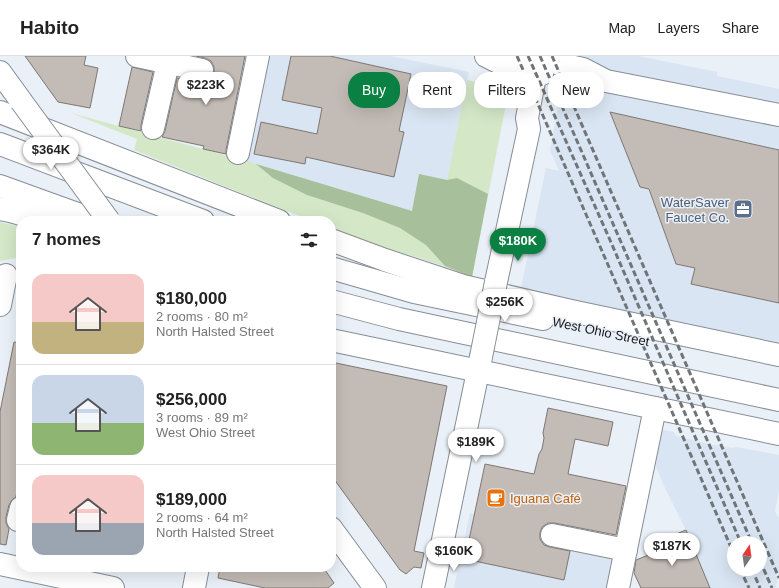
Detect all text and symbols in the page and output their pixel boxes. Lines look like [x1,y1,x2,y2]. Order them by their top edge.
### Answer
text: Habito [20,17,79,38]
text: Map [608,20,636,36]
text: Layers [658,20,700,36]
text: Share [722,20,759,36]
pin: $223K [178,72,234,106]
chip: Buy [348,72,400,108]
chip: Rent [408,72,466,108]
chip: Filters [474,72,540,108]
chip: New [548,72,604,108]
text: $223K [187,77,225,92]
pin: $364K [23,137,79,171]
text: $364K [32,142,70,157]
place label: WaterSaver Faucet Co. [661,195,730,225]
office icon: WaterSaver Faucet Co. [732,198,754,220]
pin: $180K [490,228,546,262]
icon: filters [298,229,320,251]
text: 7 homes [32,230,101,249]
text: $180K [499,233,537,248]
text: $180,000 [156,289,227,308]
pin: $256K [477,289,533,323]
icon: home [64,290,112,338]
text: $256K [486,294,524,309]
text: 2 rooms · 80 m² [156,309,248,324]
street label: West Ohio Street [551,314,651,349]
text: North Halsted Street [156,324,274,339]
text: $256,000 [156,390,227,409]
icon: home [64,391,112,439]
text: 3 rooms · 89 m² [156,410,248,425]
text: West Ohio Street [156,425,255,440]
pin: $189K [448,429,504,463]
text: $189K [457,434,495,449]
cafe icon: Iguana Café [485,487,507,509]
text: $189,000 [156,490,227,509]
icon: home [64,491,112,539]
place label: Iguana Café [510,491,581,506]
text: 2 rooms · 64 m² [156,510,248,525]
text: North Halsted Street [156,525,274,540]
pin: $187K [644,533,700,567]
north arrow [727,536,767,576]
map controls [727,536,767,576]
pin: $160K [426,538,482,572]
text: $187K [653,538,691,553]
text: $160K [435,543,473,558]

